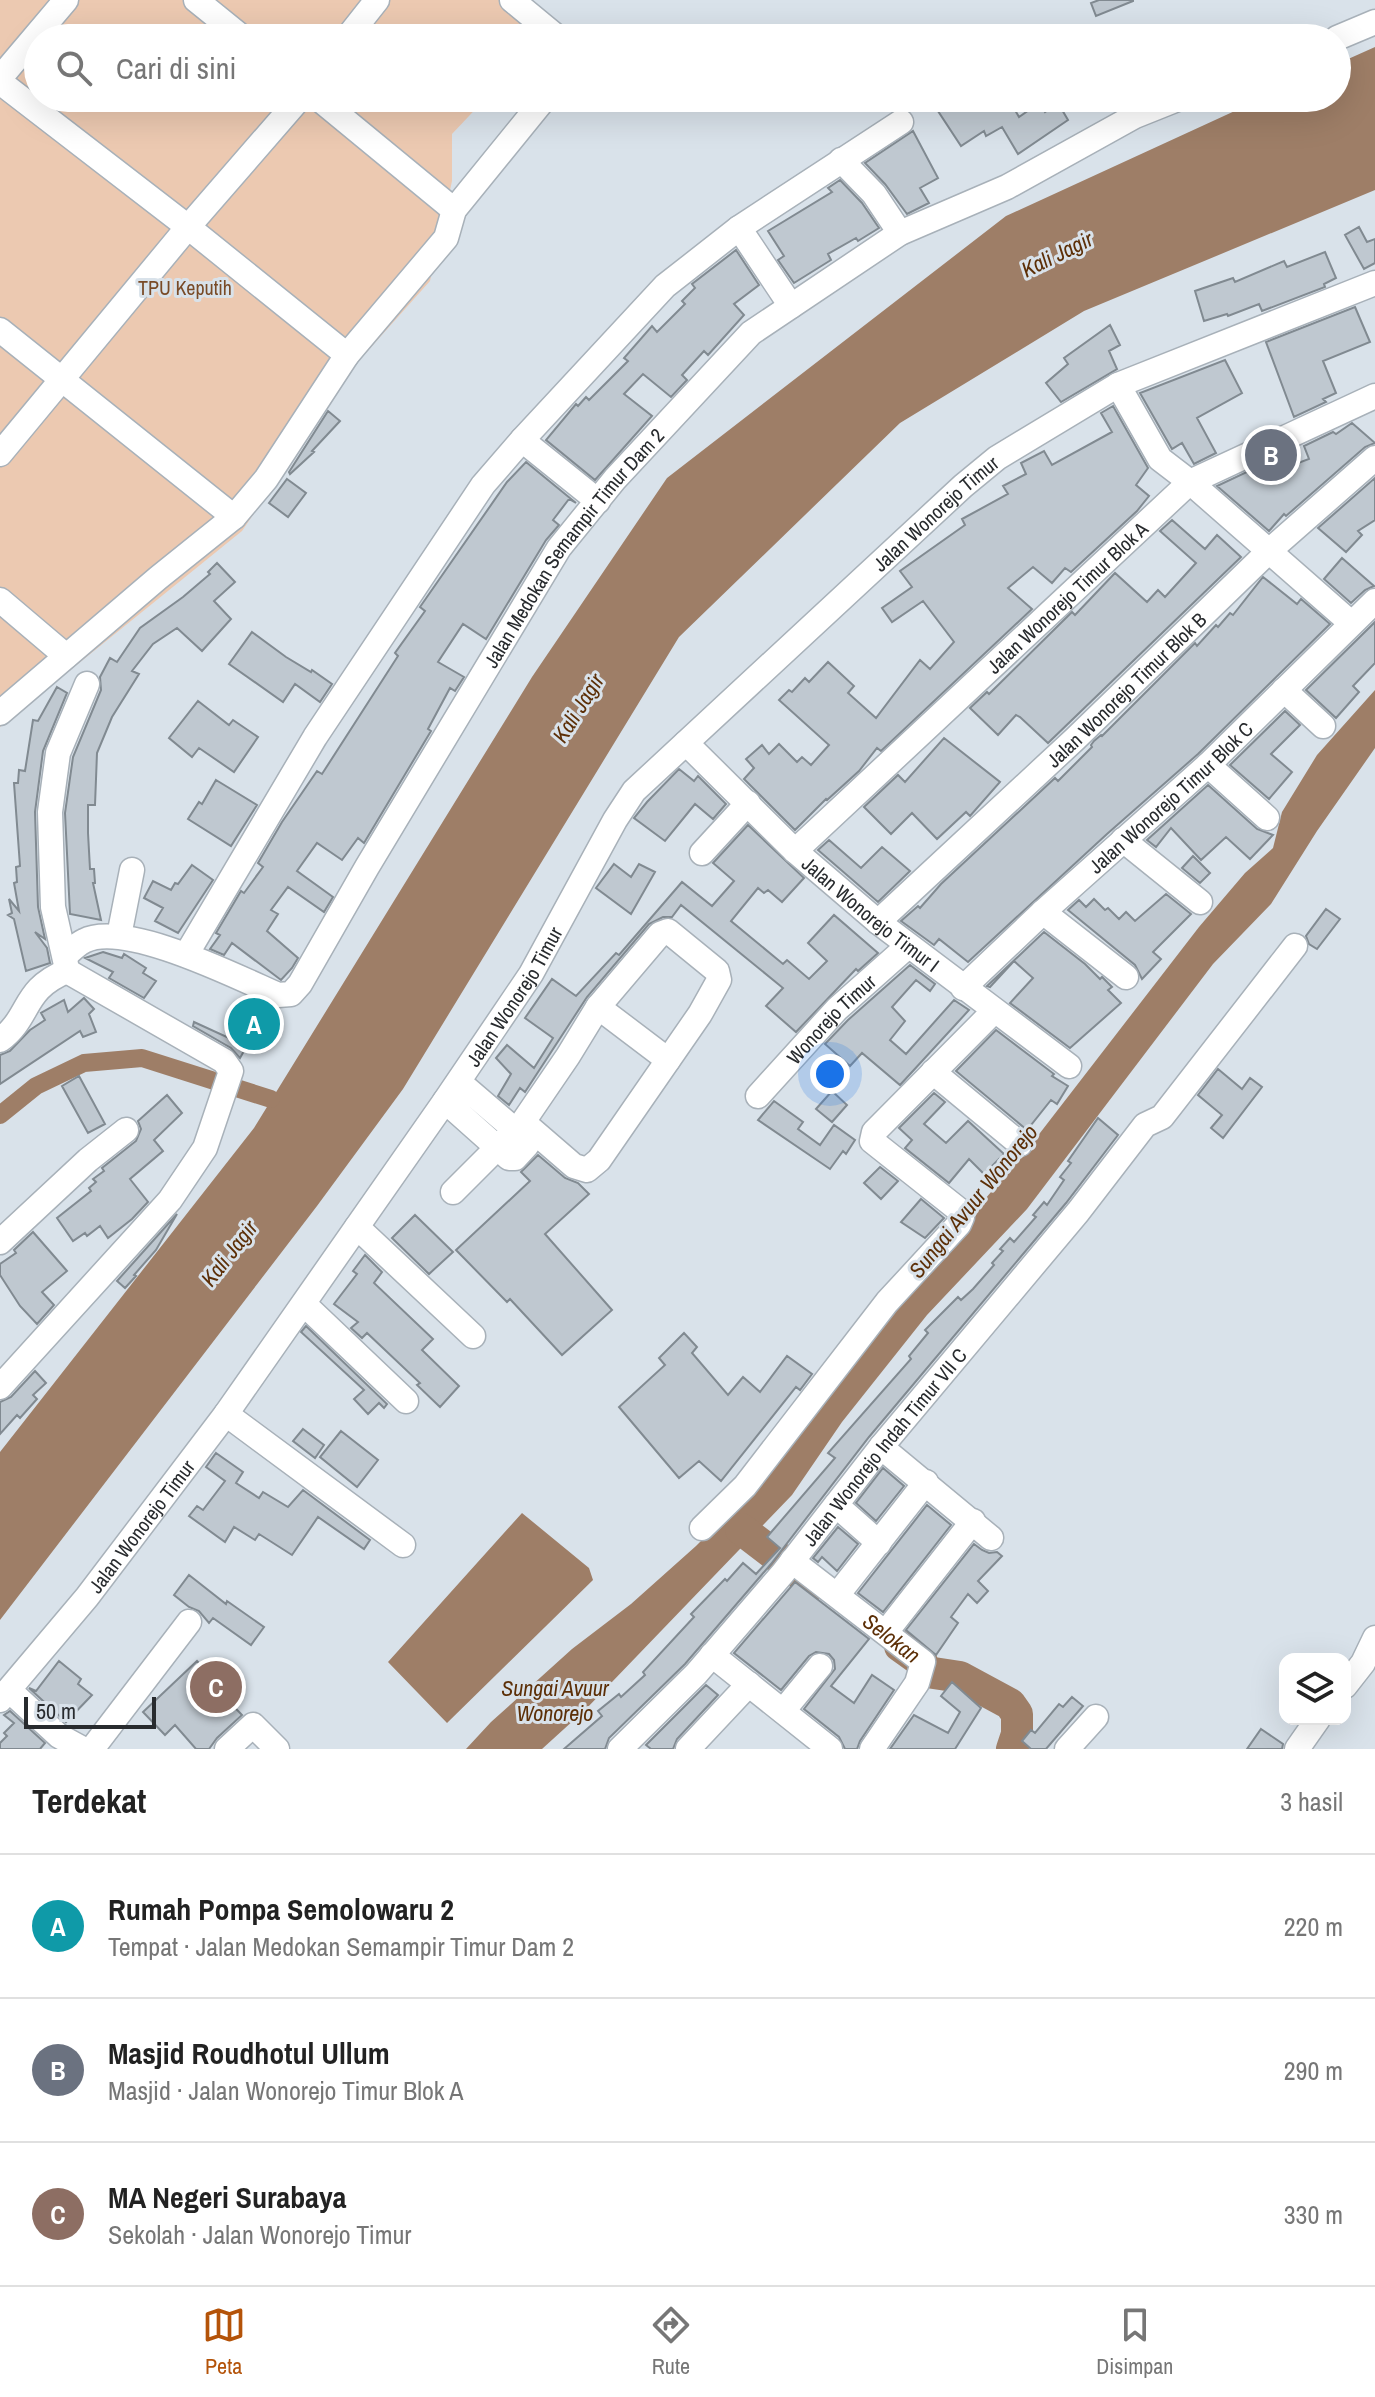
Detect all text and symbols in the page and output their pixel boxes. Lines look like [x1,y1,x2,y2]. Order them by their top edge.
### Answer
search box [24,24,1351,112]
icon: search [52,46,96,90]
text: Cari di sini [116,48,236,88]
water label: Kali Jagir [1016,223,1099,284]
park label: TPU Keputih [138,274,232,301]
street label: Jalan Medokan Semampir Timur Dam 2 [477,422,669,672]
pin: B [1245,425,1297,485]
street label: Jalan Wonorejo Timur [867,449,1004,577]
street label: Jalan Wonorejo Timur Blok A [980,515,1153,679]
street label: Jalan Wonorejo Timur Blok B [1040,606,1212,773]
water label: Kali Jagir [545,667,611,748]
street label: Jalan Wonorejo Timur Blok C [1083,715,1259,879]
street label: Jalan Wonorejo Timur I [797,850,945,977]
street label: Jalan Wonorejo Timur [459,921,568,1071]
street label: Wonorejo Timur [780,967,881,1070]
pin: A [228,994,280,1054]
your location [810,1054,850,1094]
water label: Sungai Avuur Wonorejo [902,1118,1044,1284]
water label: Kali Jagir [194,1213,265,1292]
street label: Jalan Wonorejo Indah Timur VII C [796,1342,972,1551]
street label: Jalan Wonorejo Timur [82,1453,201,1598]
water label: Selokan [857,1606,927,1670]
map controls [1279,1653,1351,1725]
button: layers [1279,1653,1351,1725]
pin: C [190,1657,242,1717]
water label: Sungai Avuur Wonorejo [501,1673,610,1728]
scale bar [24,1693,156,1729]
text: 50 m [36,1696,76,1726]
text: Terdekat [32,1778,146,1824]
text: 3 hasil [1280,1784,1343,1819]
text: Rumah Pompa Semolowaru 2 [108,1889,454,1929]
text: A [50,1909,66,1944]
text: 220 m [1284,1909,1343,1944]
text: Tempat · Jalan Medokan Semampir Timur Dam 2 [108,1929,574,1964]
text: Masjid Roudhotul Ullum [108,2033,390,2073]
text: B [50,2053,66,2088]
text: 290 m [1284,2053,1343,2088]
text: Masjid · Jalan Wonorejo Timur Blok A [108,2073,463,2108]
text: MA Negeri Surabaya [108,2177,346,2217]
text: C [50,2197,66,2232]
text: 330 m [1284,2197,1343,2232]
text: Sekolah · Jalan Wonorejo Timur [108,2217,411,2252]
tab: Peta [202,2303,246,2381]
tab: Rute [649,2303,693,2381]
tab: Disimpan [1096,2303,1173,2381]

